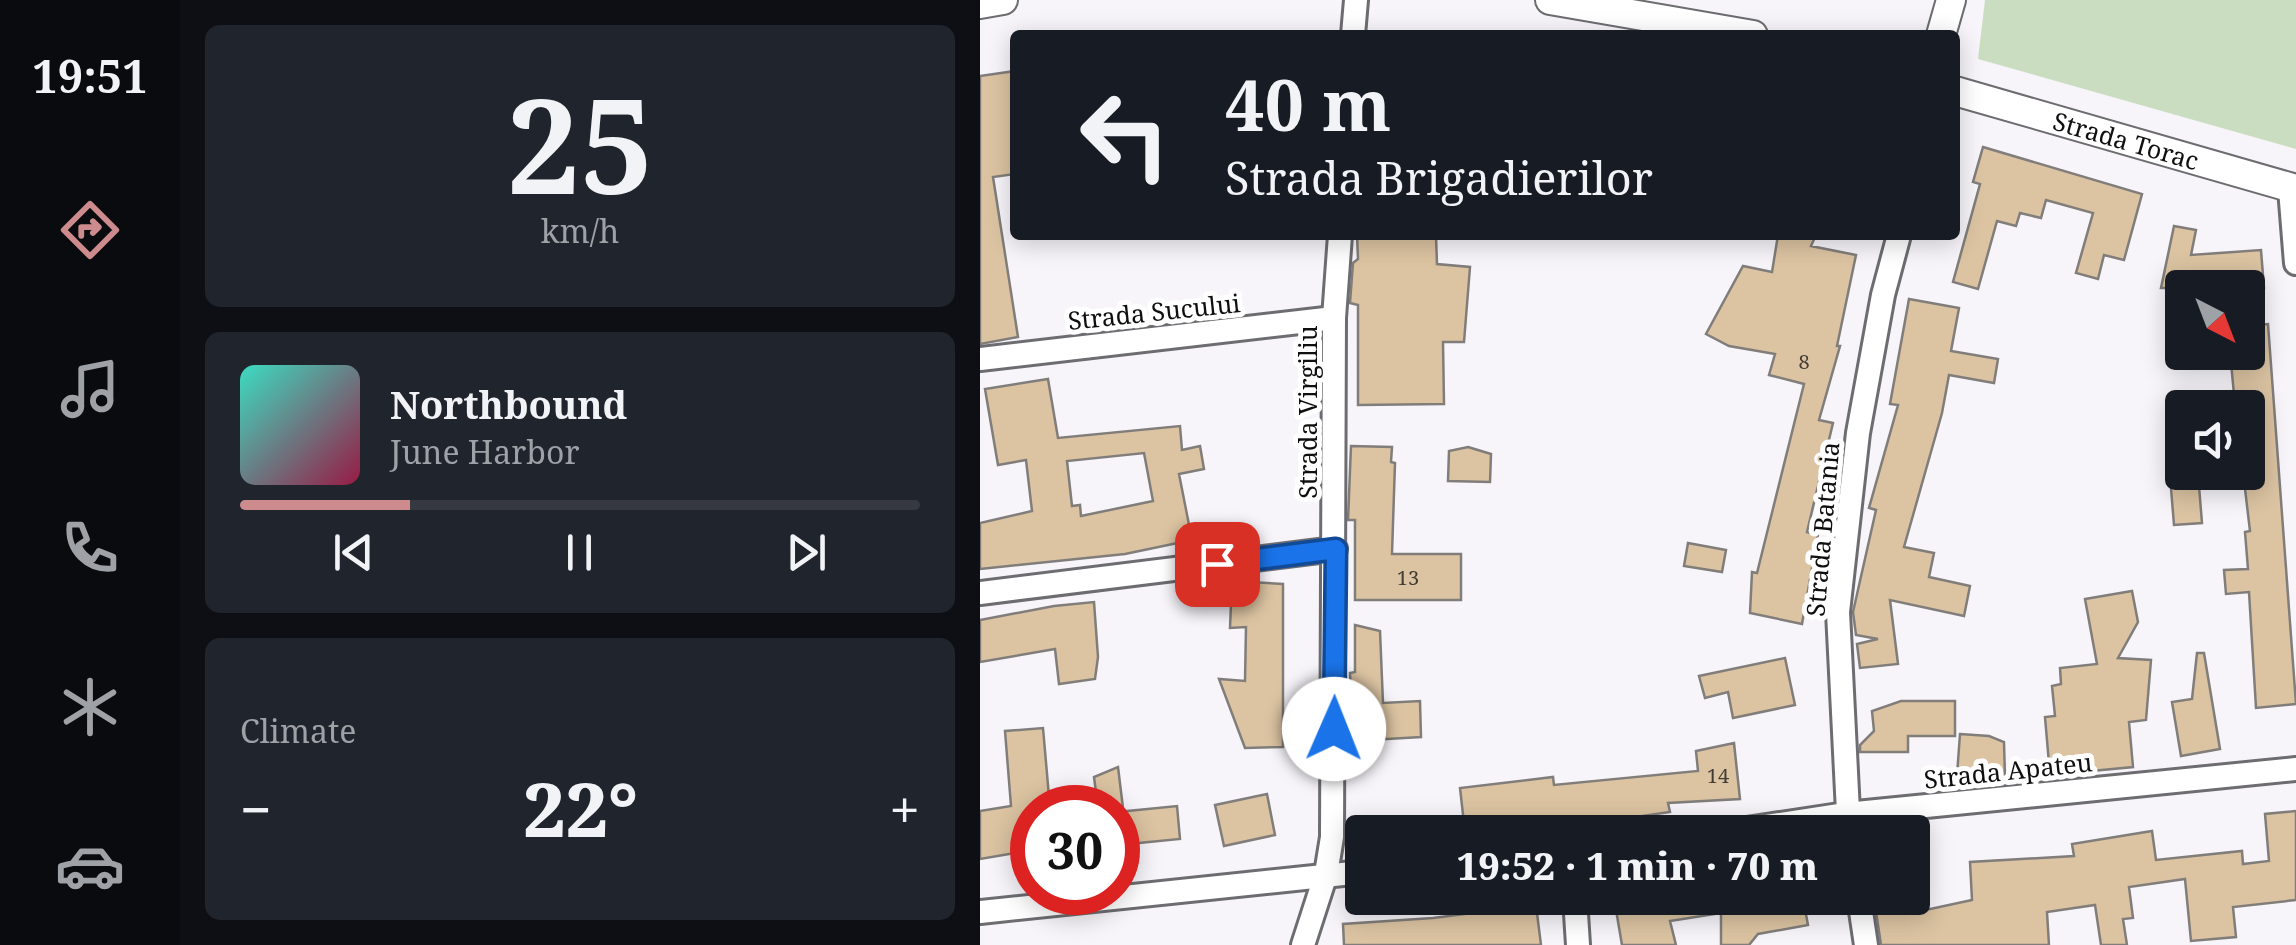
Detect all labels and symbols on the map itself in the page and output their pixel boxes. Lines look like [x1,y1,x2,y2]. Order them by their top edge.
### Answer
street label: Strada Torac [2049,103,2203,177]
north arrow [2165,270,2265,370]
street label: Strada Sucului [1066,285,1242,337]
street label: Strada Virgiliu [1290,325,1324,499]
house number: 8 [1798,348,1810,375]
street label: Strada Batania [1797,440,1847,618]
pin [1175,522,1260,607]
house number: 13 [1397,564,1419,591]
position arrow [1282,677,1386,781]
street label: Strada Apateu [1922,744,2094,796]
house number: 14 [1707,762,1729,789]
speed limit sign: 30 [1010,785,1140,915]

